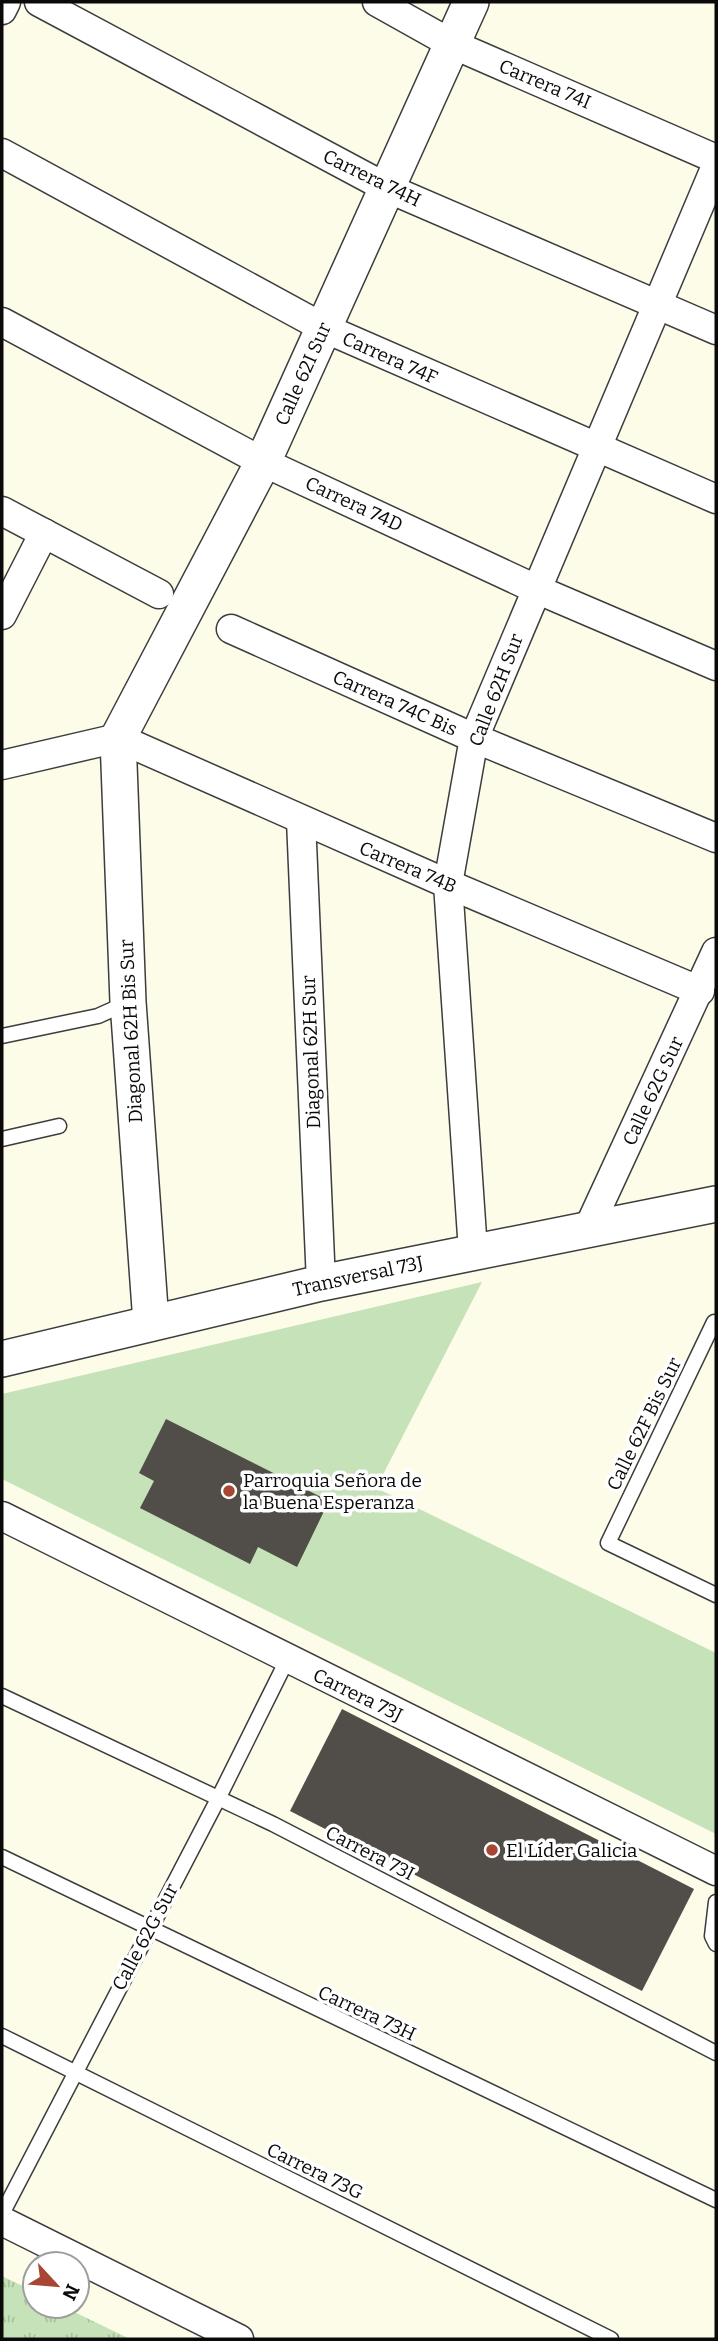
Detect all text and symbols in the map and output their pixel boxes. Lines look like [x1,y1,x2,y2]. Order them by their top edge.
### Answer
street label: Carrera 74I [495,54,595,114]
street label: Carrera 74H [319,144,425,212]
street label: Calle 62I Sur [270,318,336,429]
street label: Carrera 74F [339,327,441,389]
street label: Carrera 74D [302,471,406,537]
street label: Calle 62H Sur [464,630,528,750]
street label: Carrera 74C Bis [329,665,461,741]
street label: Carrera 74B [356,836,460,898]
street label: Diagonal 62H Bis Sur [115,938,147,1123]
street label: Diagonal 62H Sur [297,974,325,1129]
street label: Calle 62G Sur [618,1032,689,1149]
street label: Transversal 73J [291,1251,425,1301]
street label: Calle 62F Bis Sur [602,1353,686,1494]
place label: Parroquia Señora de la Buena Esperanza [243,1469,422,1514]
marker: Parroquia Señora de la Buena Esperanza [221,1483,237,1499]
street label: Carrera 73J [309,1663,407,1727]
street label: Carrera 73I [322,1821,418,1885]
place label: El Líder Galicia [506,1839,638,1862]
marker: El Líder Galicia [484,1842,500,1858]
street label: Calle 62G Sur [107,1879,183,1994]
street label: Carrera 73H [314,1980,420,2046]
street label: Carrera 73G [263,2138,367,2204]
north arrow [21,2250,91,2320]
text: N [57,2281,84,2304]

